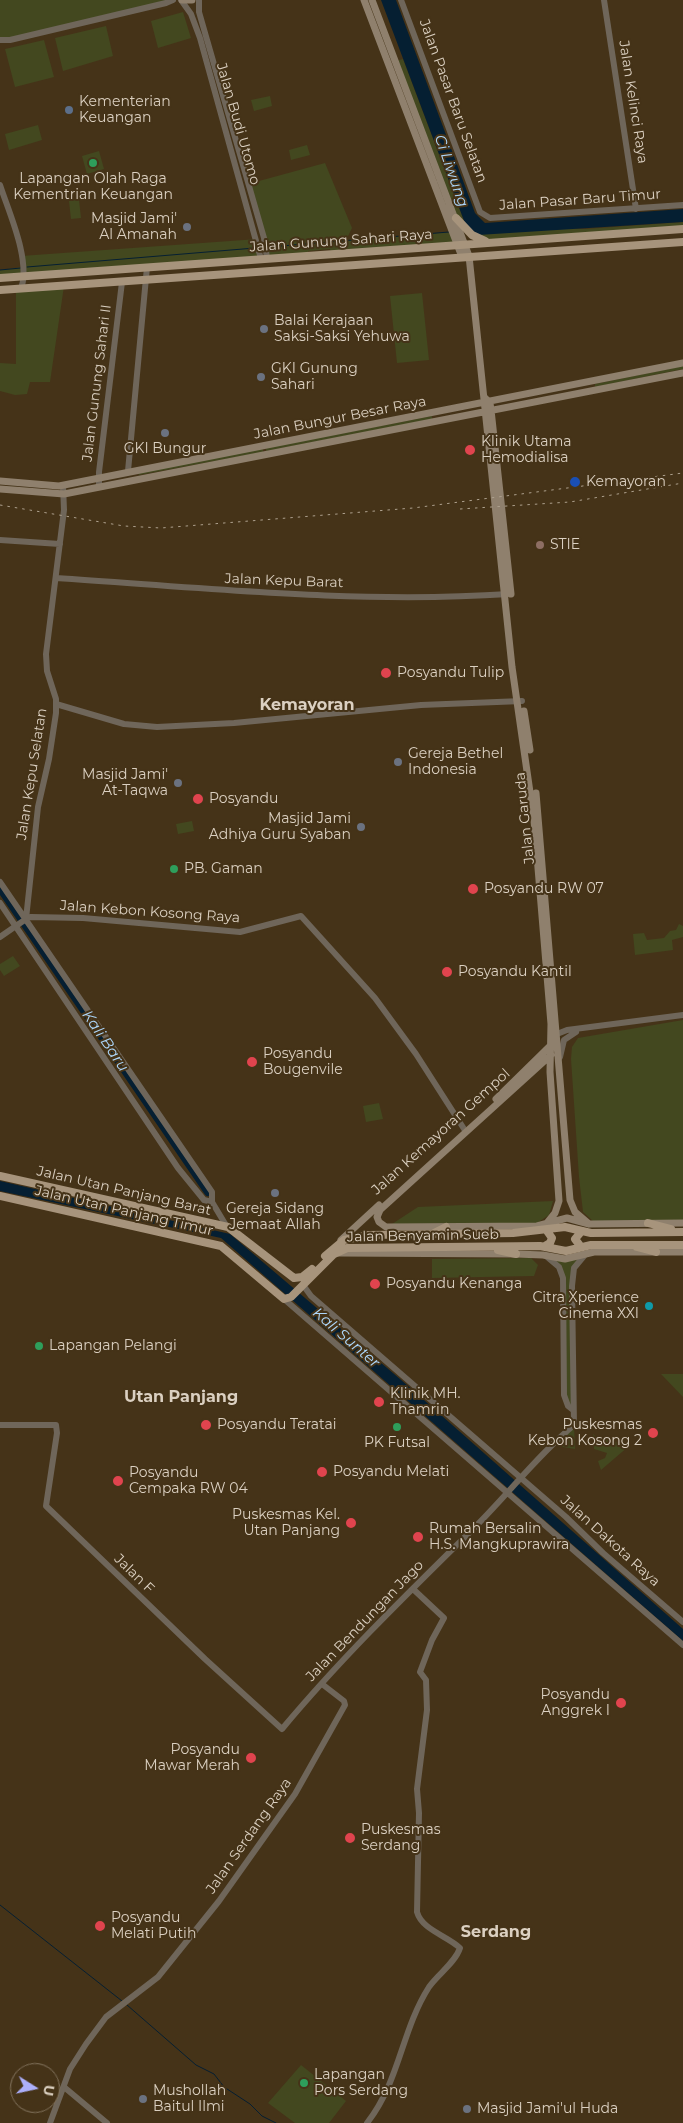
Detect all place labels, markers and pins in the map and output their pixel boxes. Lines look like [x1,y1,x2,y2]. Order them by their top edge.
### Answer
place label: Kementerian Keuangan [79,94,171,126]
marker: Kementerian Keuangan [63,104,75,116]
marker: Lapangan Olah Raga Kementrian Keuangan [87,157,99,169]
place label: Lapangan Olah Raga Kementrian Keuangan [13,171,173,203]
place label: Masjid Jami' Al Amanah [91,211,177,243]
marker: Masjid Jami' Al Amanah [181,221,193,233]
place label: Balai Kerajaan Saksi-Saksi Yehuwa [274,313,410,346]
marker: Balai Kerajaan Saksi-Saksi Yehuwa [258,323,270,335]
place label: GKI Gunung Sahari [271,361,358,394]
marker: GKI Gunung Sahari [255,371,267,383]
marker: GKI Bungur [159,427,171,439]
place label: Klinik Utama Hemodialisa [481,434,572,467]
place label: GKI Bungur [124,441,206,457]
marker: Klinik Utama Hemodialisa [463,443,477,457]
place label: Kemayoran [586,474,666,490]
marker: Kemayoran [568,475,582,489]
place label: STIE [550,537,580,553]
marker: STIE [534,539,546,551]
place label: Posyandu Tulip [397,665,504,681]
marker: Posyandu Tulip [379,666,393,680]
place label: Gereja Bethel Indonesia [408,746,503,779]
marker: Gereja Bethel Indonesia [392,756,404,768]
place label: Masjid Jami' At-Taqwa [82,767,168,800]
marker: Masjid Jami' At-Taqwa [172,777,184,789]
place label: Posyandu [209,791,278,807]
marker: Posyandu [191,792,205,806]
place label: Masjid Jami Adhiya Guru Syaban [209,811,351,844]
marker: Masjid Jami Adhiya Guru Syaban [355,821,367,833]
place label: PB. Gaman [184,861,263,877]
marker: PB. Gaman [168,863,180,875]
place label: Posyandu RW 07 [484,881,604,897]
marker: Posyandu RW 07 [466,882,480,896]
place label: Posyandu Kantil [458,964,572,980]
marker: Posyandu Kantil [440,965,454,979]
place label: Posyandu Bougenvile [263,1046,343,1078]
marker: Posyandu Bougenvile [245,1055,259,1069]
marker: Gereja Sidang Jemaat Allah [269,1187,281,1199]
place label: Gereja Sidang Jemaat Allah [226,1201,324,1234]
place label: Posyandu Kenanga [386,1276,522,1292]
marker: Posyandu Kenanga [368,1277,382,1291]
place label: Citra Xperience Cinema XXI [532,1290,639,1322]
marker: Citra Xperience Cinema XXI [643,1300,655,1312]
place label: Lapangan Pelangi [49,1338,177,1354]
marker: Lapangan Pelangi [33,1340,45,1352]
place label: Klinik MH. Thamrin [390,1386,460,1418]
marker: Klinik MH. Thamrin [372,1395,386,1409]
place label: Posyandu Teratai [217,1417,337,1433]
place label: Puskesmas Kebon Kosong 2 [528,1417,642,1450]
marker: Posyandu Teratai [199,1418,213,1432]
marker: PK Futsal [391,1421,403,1433]
marker: Puskesmas Kebon Kosong 2 [646,1426,660,1440]
place label: PK Futsal [364,1435,430,1451]
place label: Posyandu Melati [333,1464,449,1480]
place label: Posyandu Cempaka RW 04 [129,1465,248,1498]
marker: Posyandu Melati [315,1465,329,1479]
marker: Posyandu Cempaka RW 04 [111,1474,125,1488]
place label: Puskesmas Kel. Utan Panjang [232,1507,340,1540]
marker: Puskesmas Kel. Utan Panjang [344,1516,358,1530]
place label: Rumah Bersalin H.S. Mangkuprawira [429,1521,569,1554]
marker: Rumah Bersalin H.S. Mangkuprawira [411,1530,425,1544]
place label: Posyandu Anggrek I [541,1687,610,1720]
marker: Posyandu Anggrek I [614,1696,628,1710]
place label: Posyandu Mawar Merah [144,1742,240,1774]
marker: Posyandu Mawar Merah [244,1751,258,1765]
place label: Puskesmas Serdang [361,1822,441,1854]
marker: Puskesmas Serdang [343,1831,357,1845]
place label: Posyandu Melati Putih [111,1910,196,1942]
marker: Posyandu Melati Putih [93,1919,107,1933]
place label: Lapangan Pors Serdang [314,2067,408,2100]
marker: Lapangan Pors Serdang [298,2077,310,2089]
place label: Mushollah Baitul Ilmi [153,2083,226,2116]
marker: Mushollah Baitul Ilmi [137,2093,149,2105]
place label: Masjid Jami'ul Huda [477,2101,618,2117]
marker: Masjid Jami'ul Huda [461,2103,473,2115]

